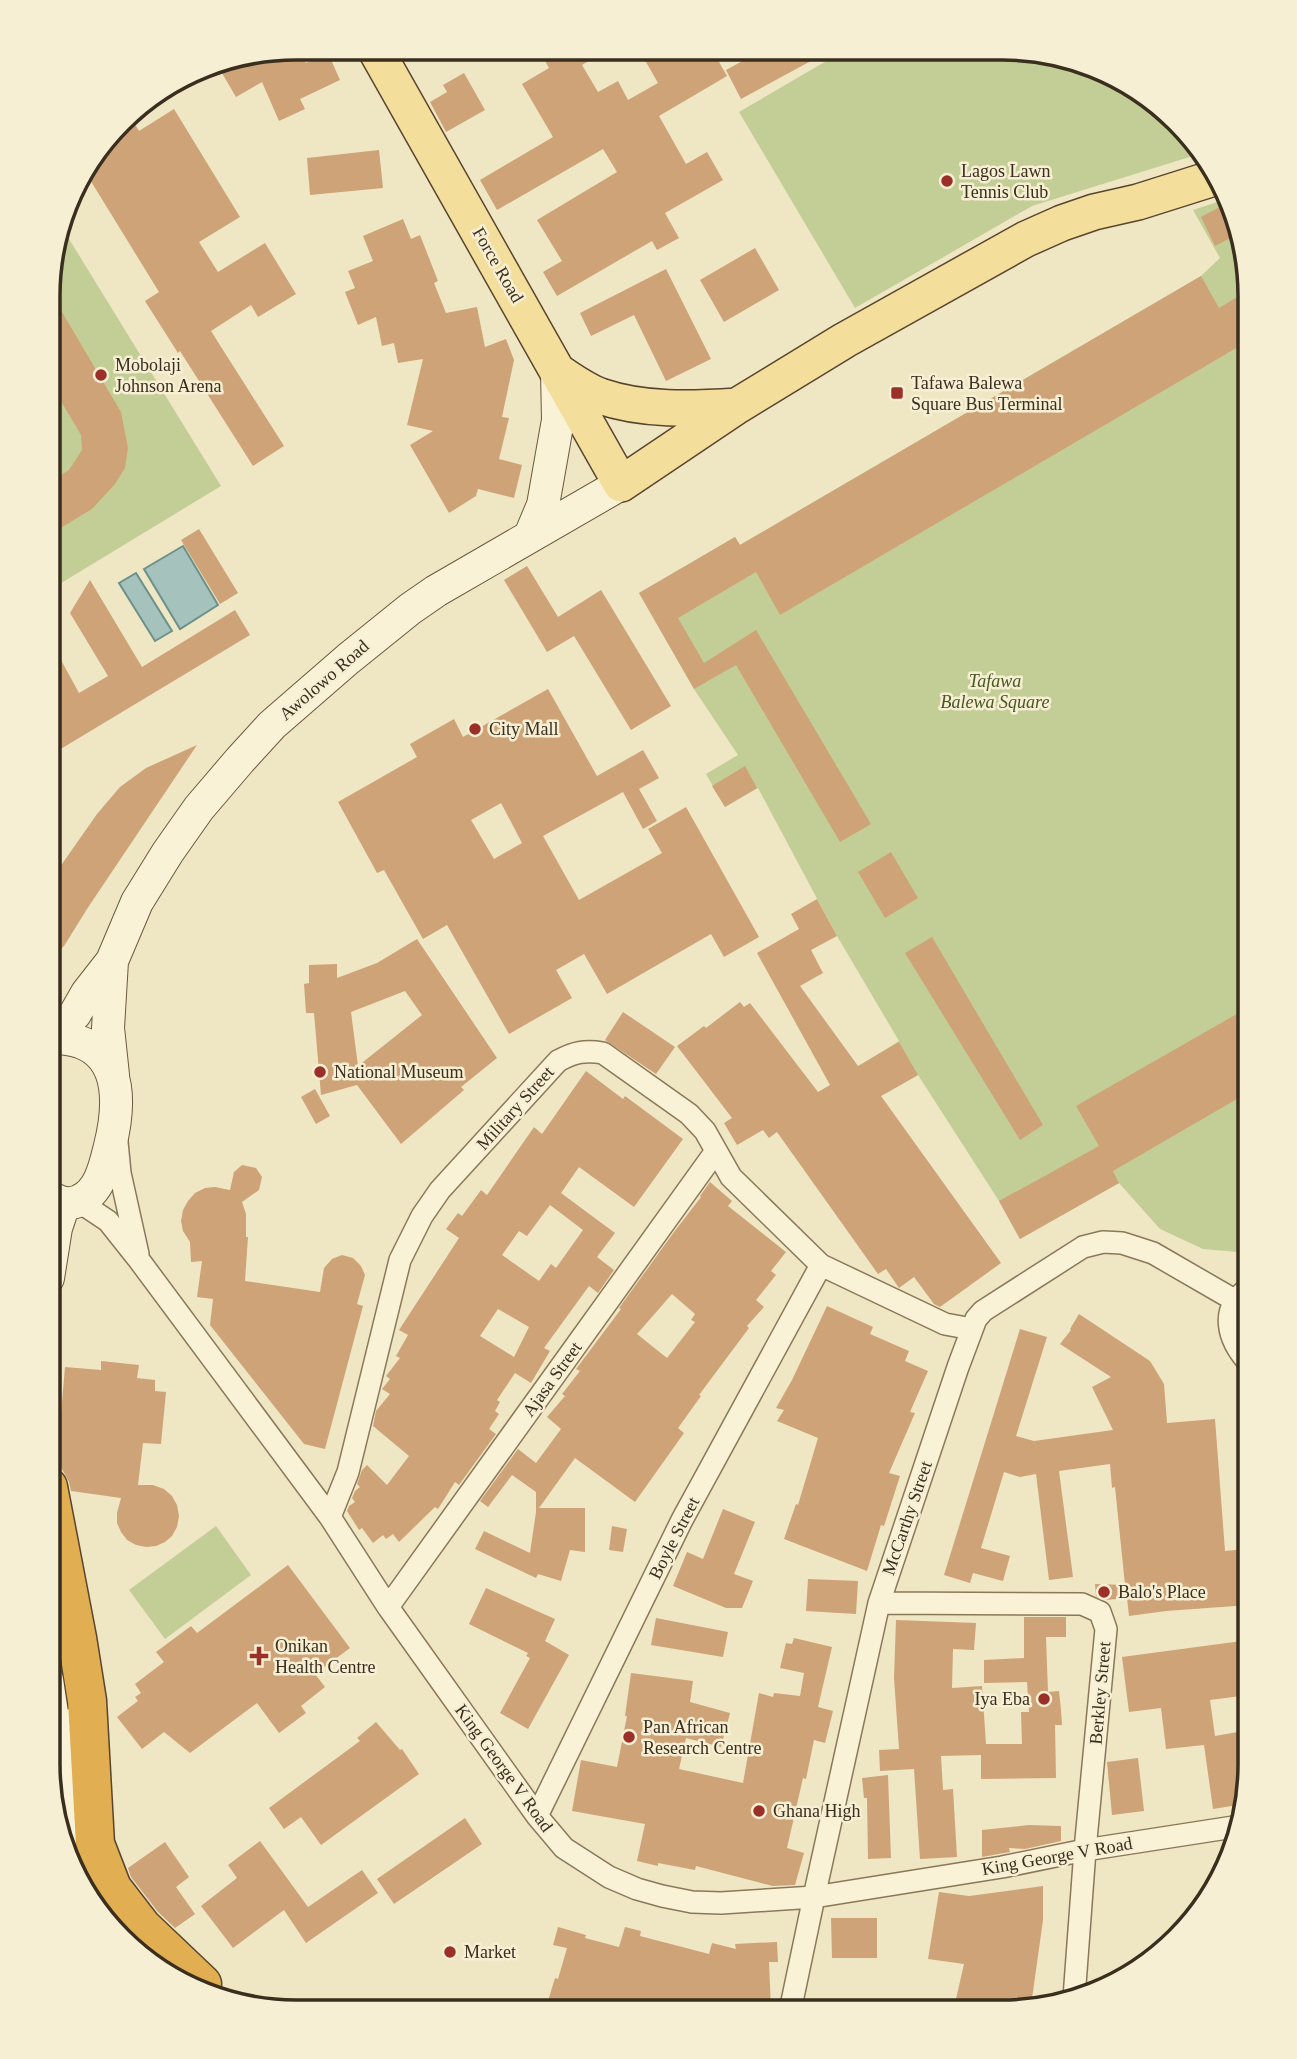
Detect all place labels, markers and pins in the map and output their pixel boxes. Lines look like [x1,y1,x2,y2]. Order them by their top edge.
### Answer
place label: Lagos Lawn Tennis Club [961,161,1050,202]
marker: Lagos Lawn Tennis Club [939,173,955,189]
place label: Mobolaji Johnson Arena [115,355,222,396]
marker: Mobolaji Johnson Arena [93,367,109,383]
place label: Tafawa Balewa Square Bus Terminal [911,373,1062,414]
marker: Tafawa Balewa Square Bus Terminal [889,385,905,401]
place label: City Mall [489,719,559,739]
marker: City Mall [467,721,483,737]
place label: National Museum [334,1062,463,1082]
marker: National Museum [312,1064,328,1080]
place label: Balo's Place [1118,1582,1206,1602]
marker: Balo's Place [1096,1584,1112,1600]
place label: Onikan Health Centre [275,1636,375,1677]
marker: Onikan Health Centre [249,1646,269,1666]
place label: Iya Eba [975,1689,1030,1709]
marker: Iya Eba [1036,1691,1052,1707]
place label: Pan African Research Centre [643,1717,761,1758]
marker: Pan African Research Centre [621,1729,637,1745]
place label: Ghana High [773,1801,860,1821]
marker: Ghana High [751,1803,767,1819]
place label: Market [464,1942,516,1962]
marker: Market [442,1944,458,1960]

